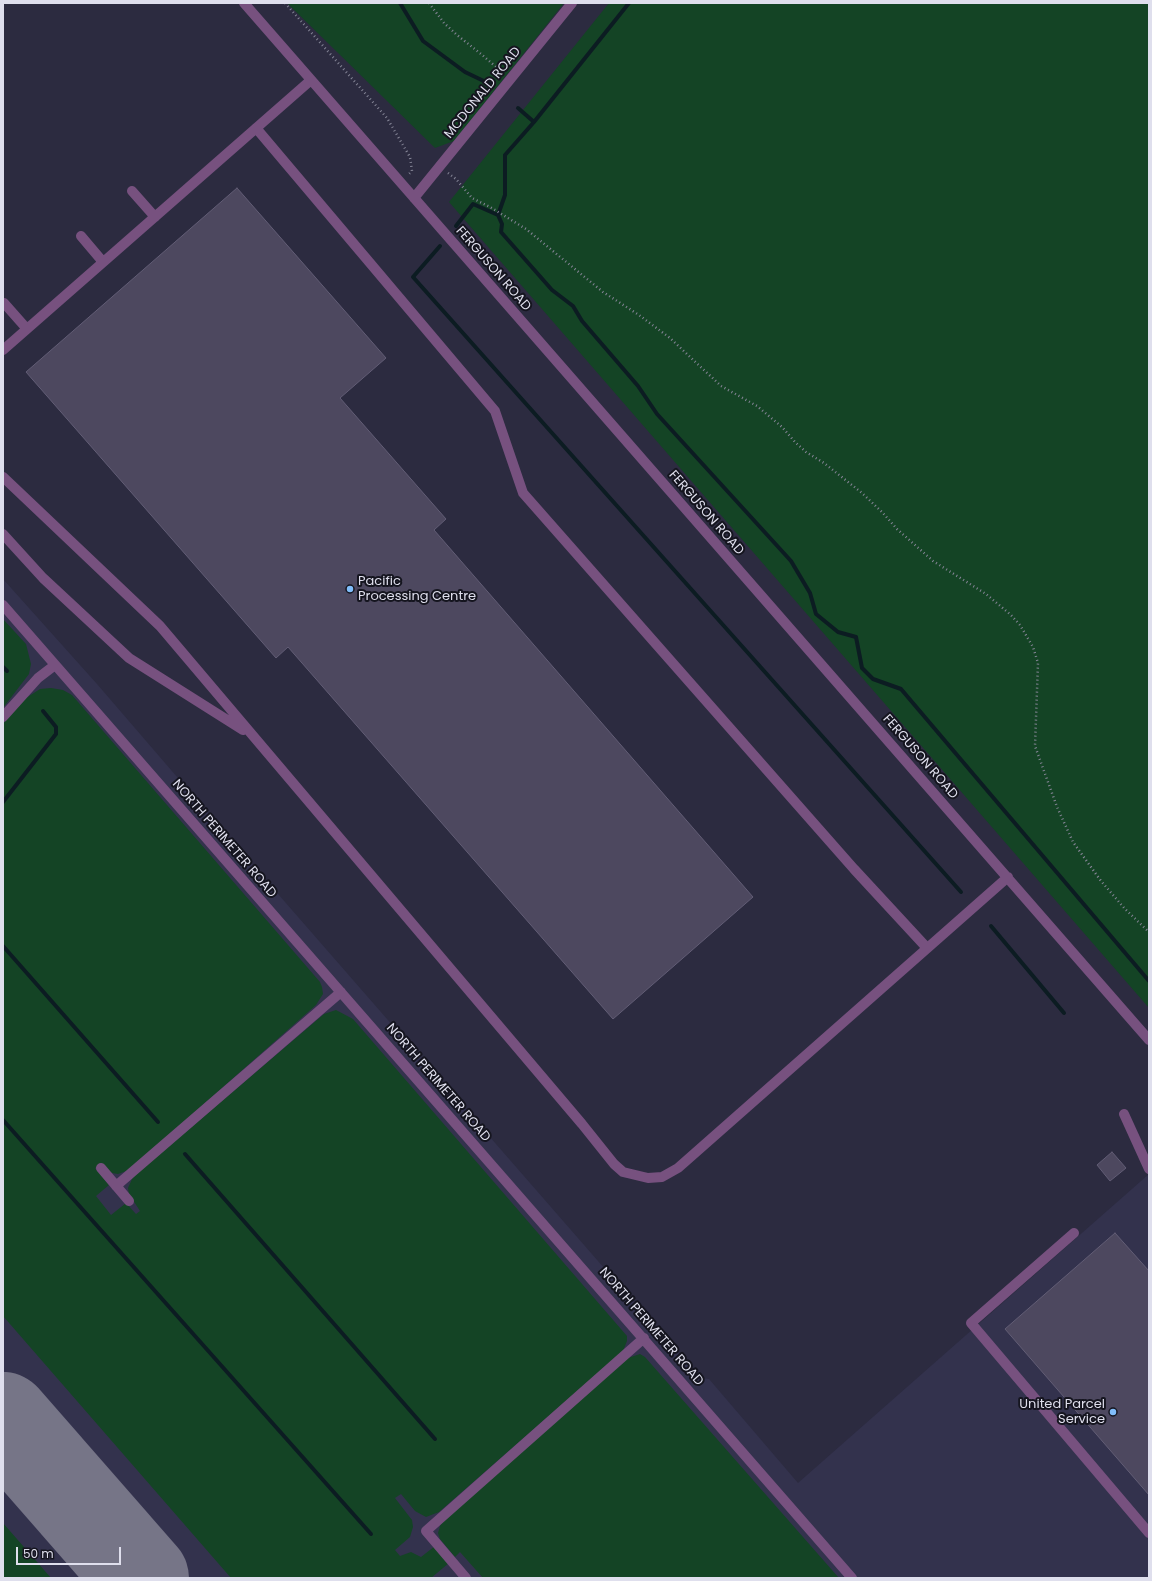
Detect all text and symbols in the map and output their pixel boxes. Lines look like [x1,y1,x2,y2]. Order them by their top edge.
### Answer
street label: MCDONALD ROAD [441,44,525,142]
street label: FERGUSON ROAD [452,224,534,314]
street label: FERGUSON ROAD [665,468,747,558]
place label: Pacific Processing Centre [358,574,476,605]
marker: Pacific Processing Centre [345,584,355,594]
street label: FERGUSON ROAD [879,712,961,802]
street label: NORTH PERIMETER ROAD [169,777,279,901]
street label: NORTH PERIMETER ROAD [383,1021,493,1145]
street label: NORTH PERIMETER ROAD [596,1265,706,1389]
place label: United Parcel Service [1019,1397,1105,1428]
marker: United Parcel Service [1108,1407,1118,1417]
scale bar [18,1539,123,1565]
text: 50 m [23,1545,54,1562]

